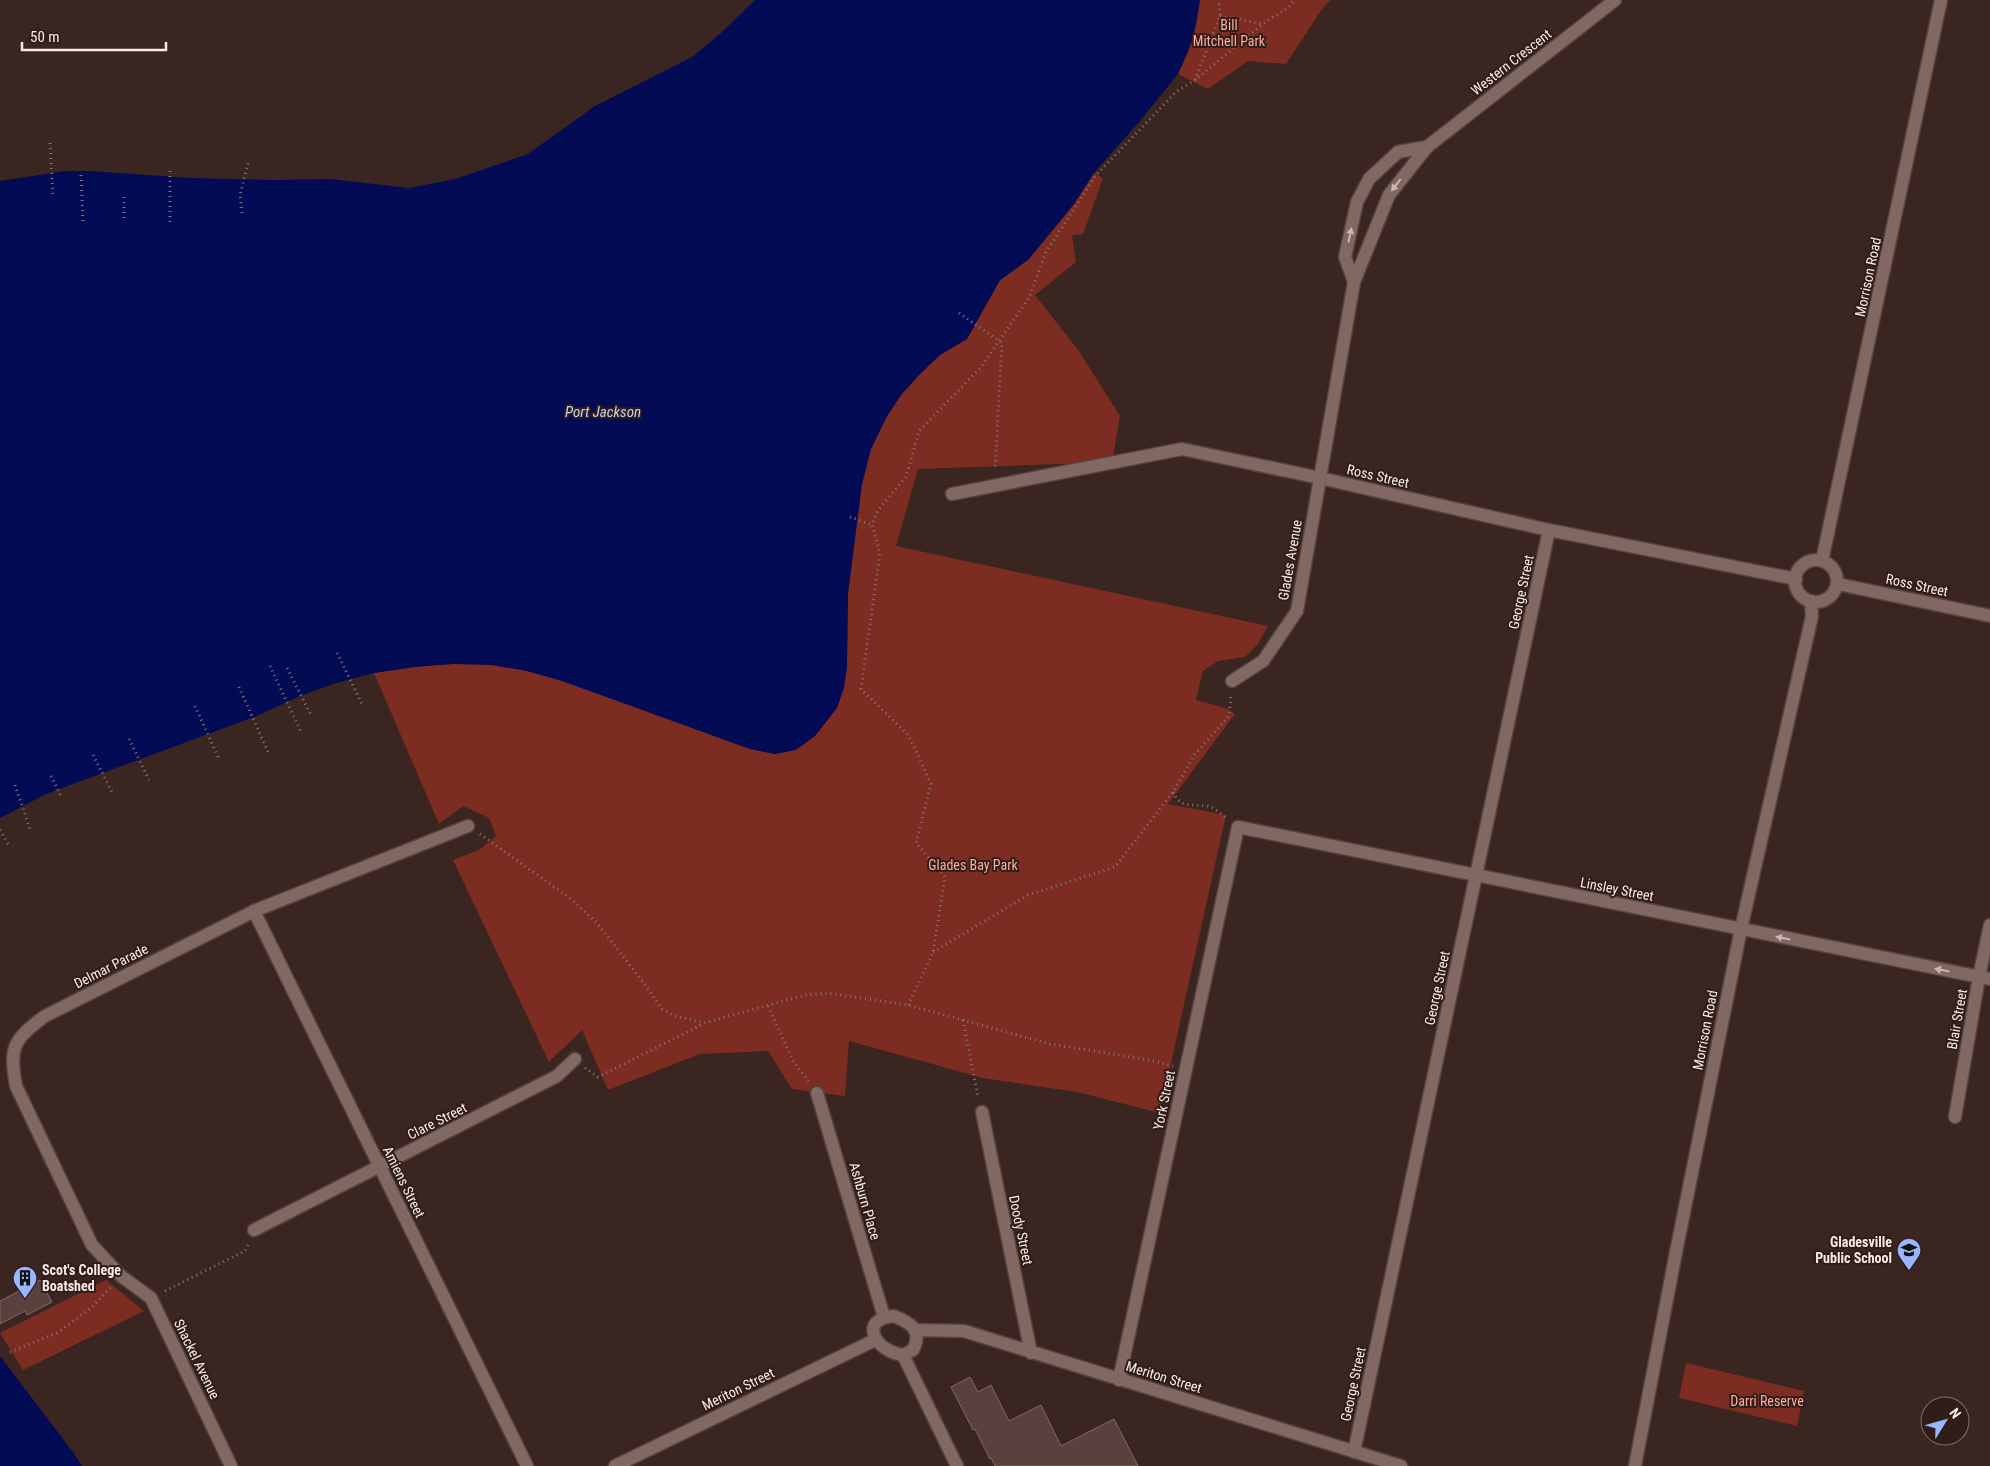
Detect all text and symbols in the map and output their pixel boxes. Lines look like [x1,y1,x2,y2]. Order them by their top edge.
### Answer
park label: Bill Mitchell Park [1193,17,1266,49]
scale bar [22,20,166,52]
street label: Western Crescent [1468,26,1554,98]
text: 50 m [30,28,60,46]
one-way arrow [1391,179,1402,192]
one-way arrow [1346,228,1354,243]
street label: Morrison Road [1852,236,1884,318]
water label: Port Jackson [565,403,641,421]
street label: Ross Street [1345,461,1411,491]
street label: Glades Avenue [1275,518,1305,602]
street label: George Street [1505,553,1537,631]
street label: Ross Street [1884,571,1950,599]
park label: Glades Bay Park [928,857,1018,873]
street label: Linsley Street [1579,874,1655,904]
one-way arrow [1775,933,1791,941]
street label: Delmar Parade [71,940,151,992]
street label: George Street [1421,949,1453,1027]
one-way arrow [1935,966,1950,974]
street label: Blair Street [1944,988,1970,1050]
street label: Morrison Road [1689,989,1721,1071]
street label: York Street [1150,1069,1178,1131]
street label: Clare Street [405,1099,469,1143]
street label: Amiens Street [380,1144,428,1220]
street label: Ashburn Place [846,1160,884,1242]
street label: Doody Street [1006,1194,1036,1266]
place label: Gladesville Public School [1815,1234,1892,1266]
school or university icon: Gladesville Public School [1896,1237,1922,1271]
place label: Scot's College Boatshed [42,1262,121,1294]
building icon: Scot's College Boatshed [12,1265,38,1299]
street label: Shackel Avenue [171,1317,223,1402]
street label: George Street [1337,1345,1369,1423]
street label: Meriton Street [1124,1358,1204,1396]
street label: Meriton Street [699,1365,777,1413]
park label: Darri Reserve [1730,1393,1804,1409]
north arrow [1920,1396,1970,1446]
text: N [1946,1405,1964,1421]

